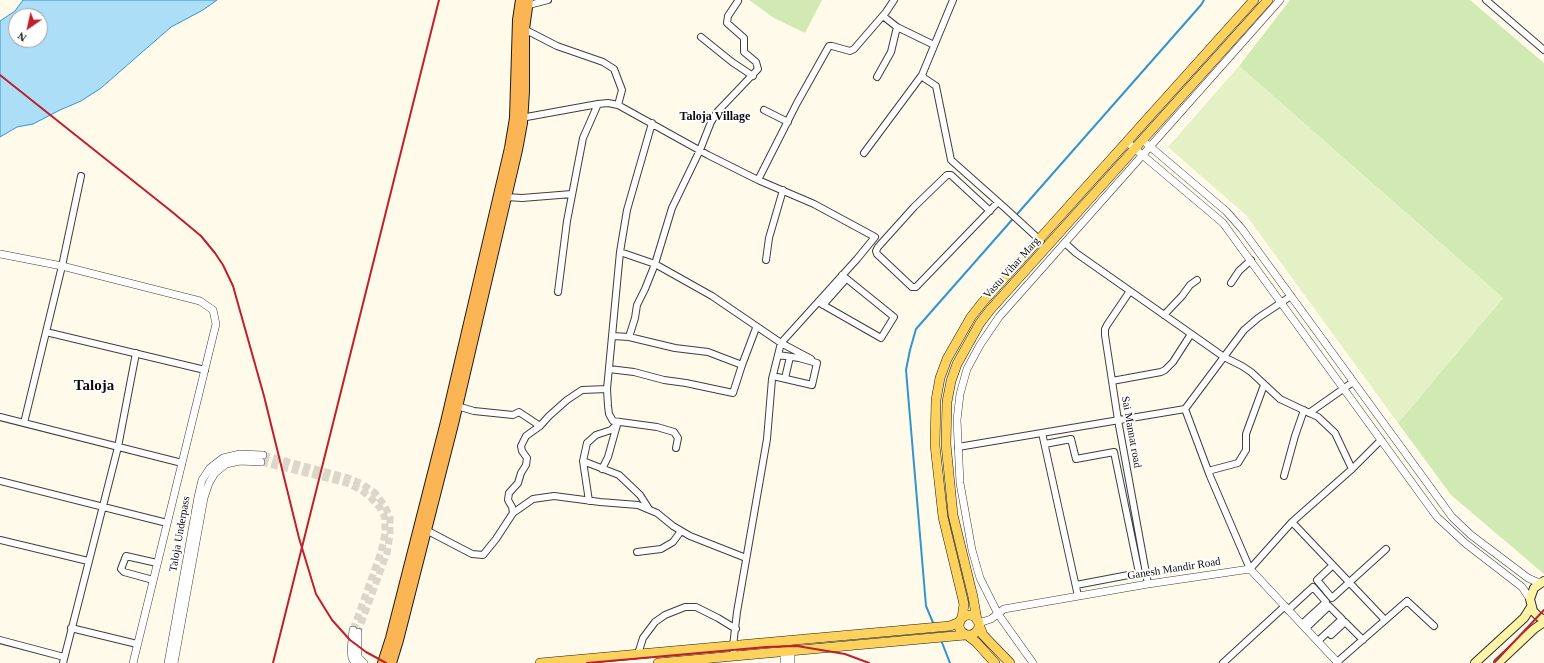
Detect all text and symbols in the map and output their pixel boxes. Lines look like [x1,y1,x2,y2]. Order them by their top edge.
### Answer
north arrow [8,8,48,48]
text: N [15,30,29,44]
district label: Taloja Village [680,110,750,124]
street label: Vastu Vihar Marg [981,235,1043,301]
district label: Taloja [74,377,114,395]
street label: Sai Mannat road [1118,395,1144,469]
street label: Taloja Underpass [167,495,193,573]
street label: Ganesh Mandir Road [1127,555,1221,583]

